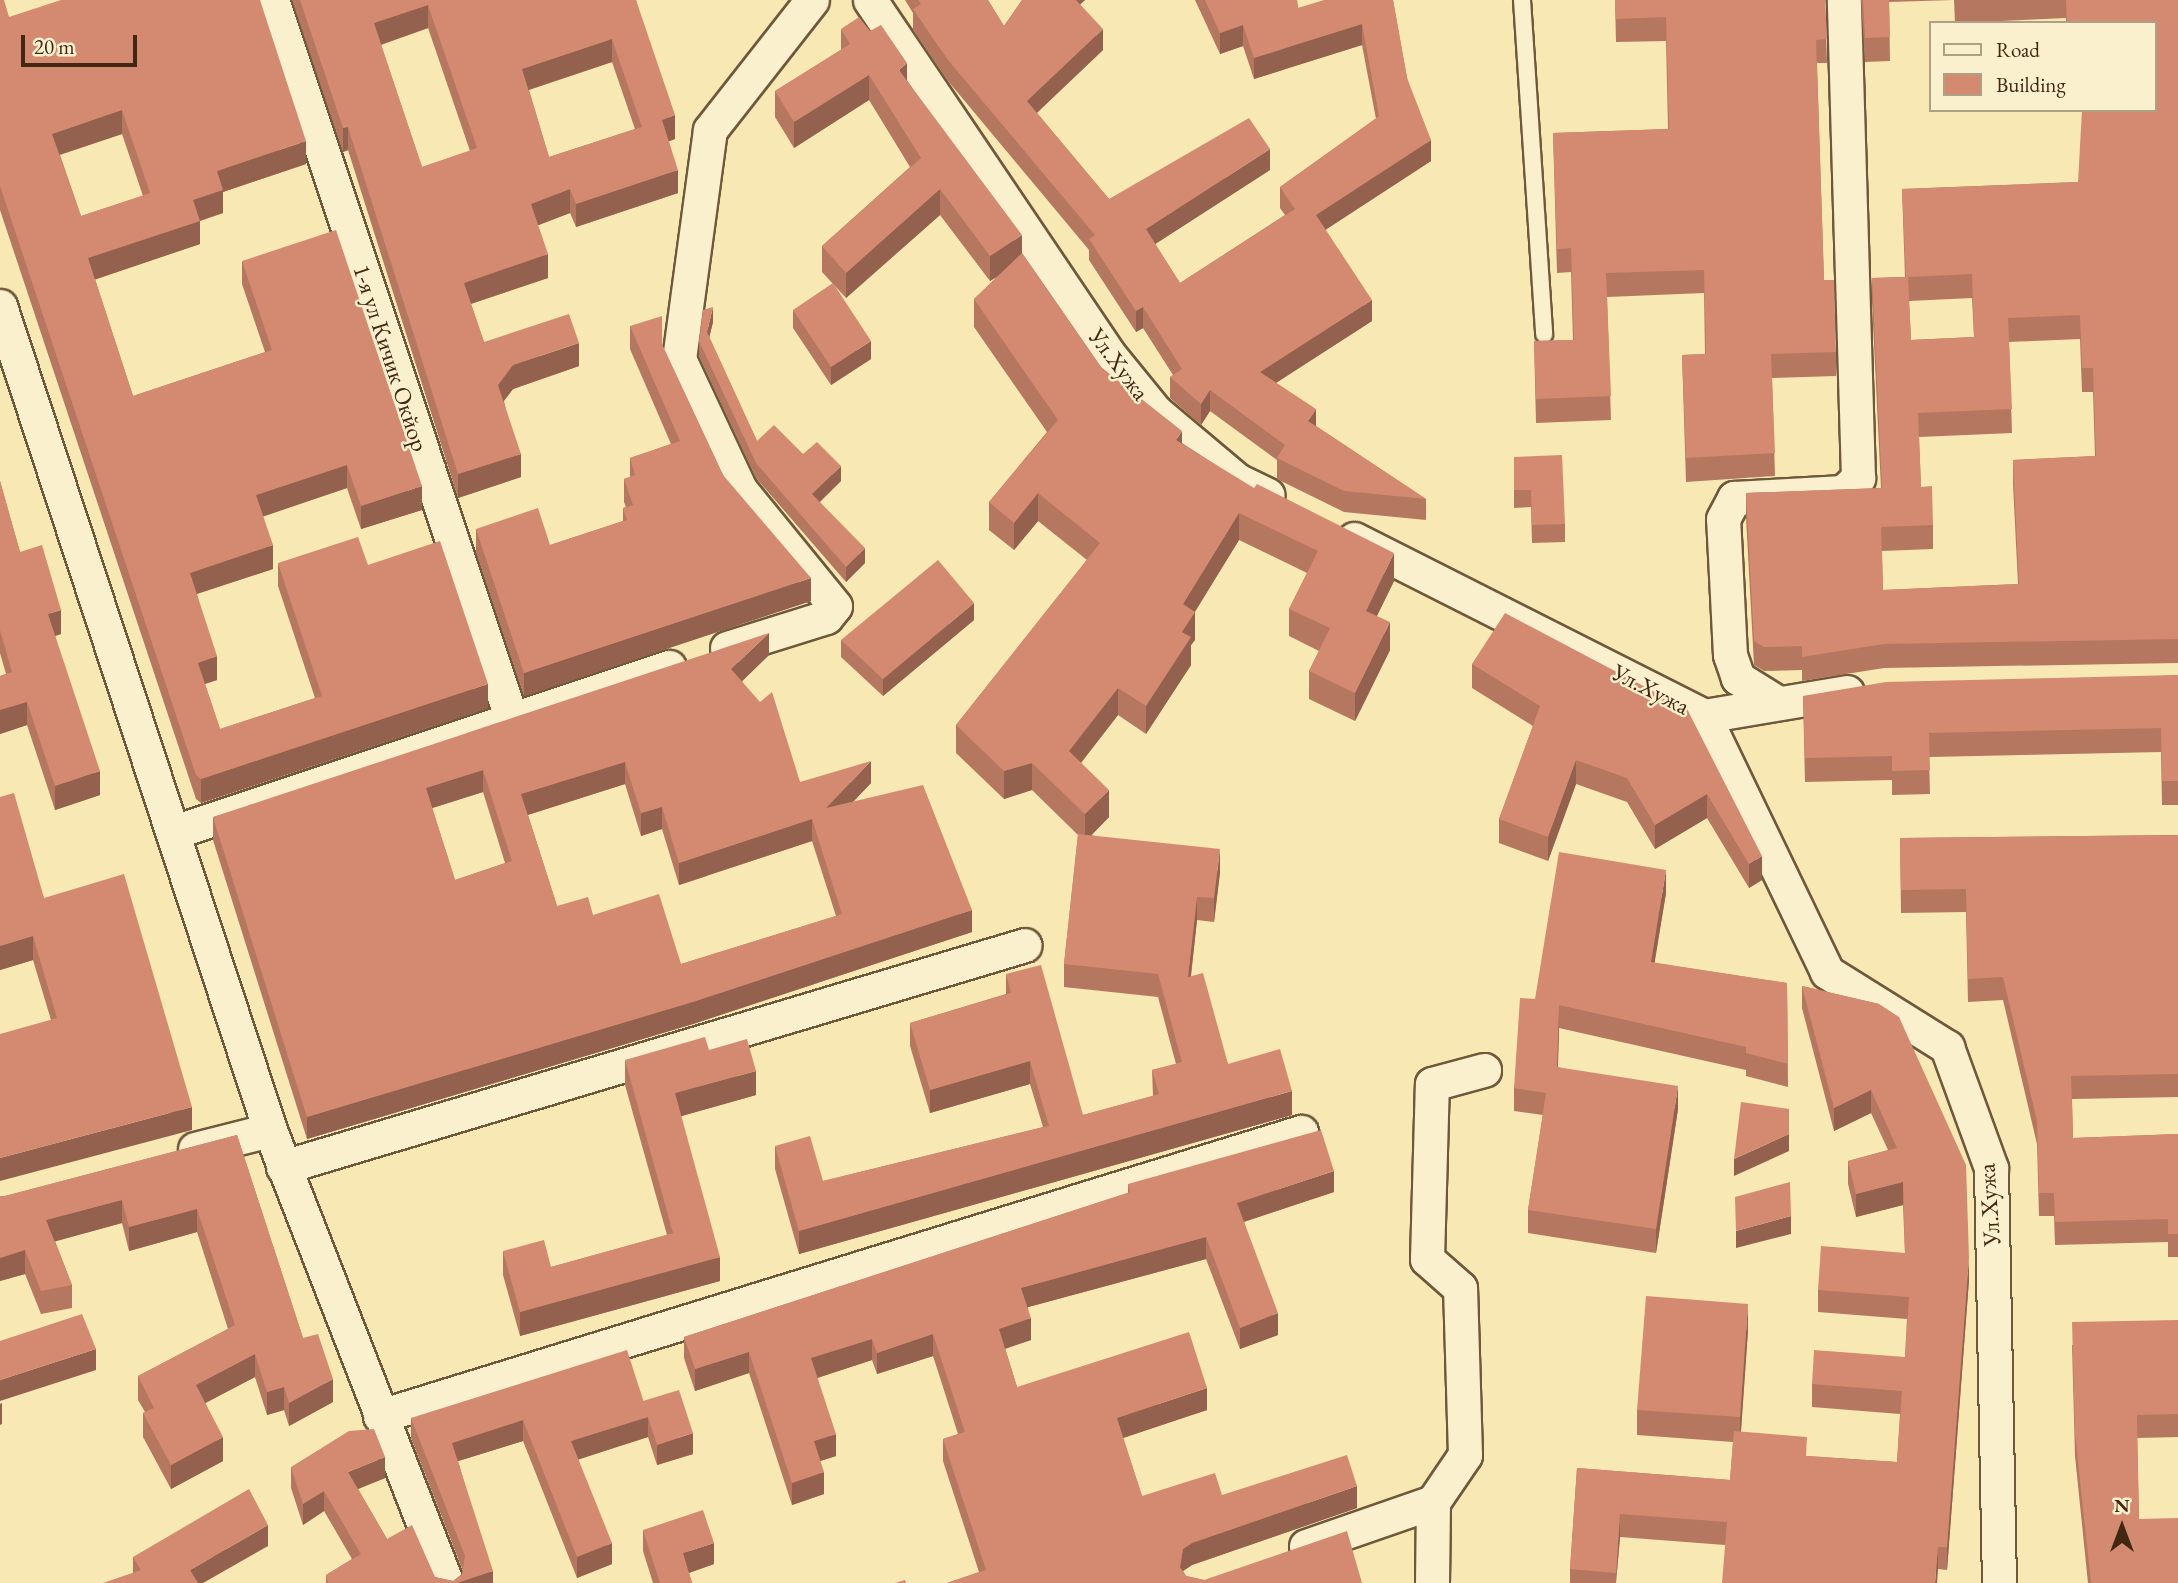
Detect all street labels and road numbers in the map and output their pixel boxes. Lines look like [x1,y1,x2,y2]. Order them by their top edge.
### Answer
street label: 1-я ул Кичик Окйор [347,261,435,455]
street label: Ул.Хужа [1083,322,1155,406]
street label: Ул.Хужа [1607,657,1695,721]
street label: Ул.Хужа [1972,1163,2006,1247]

